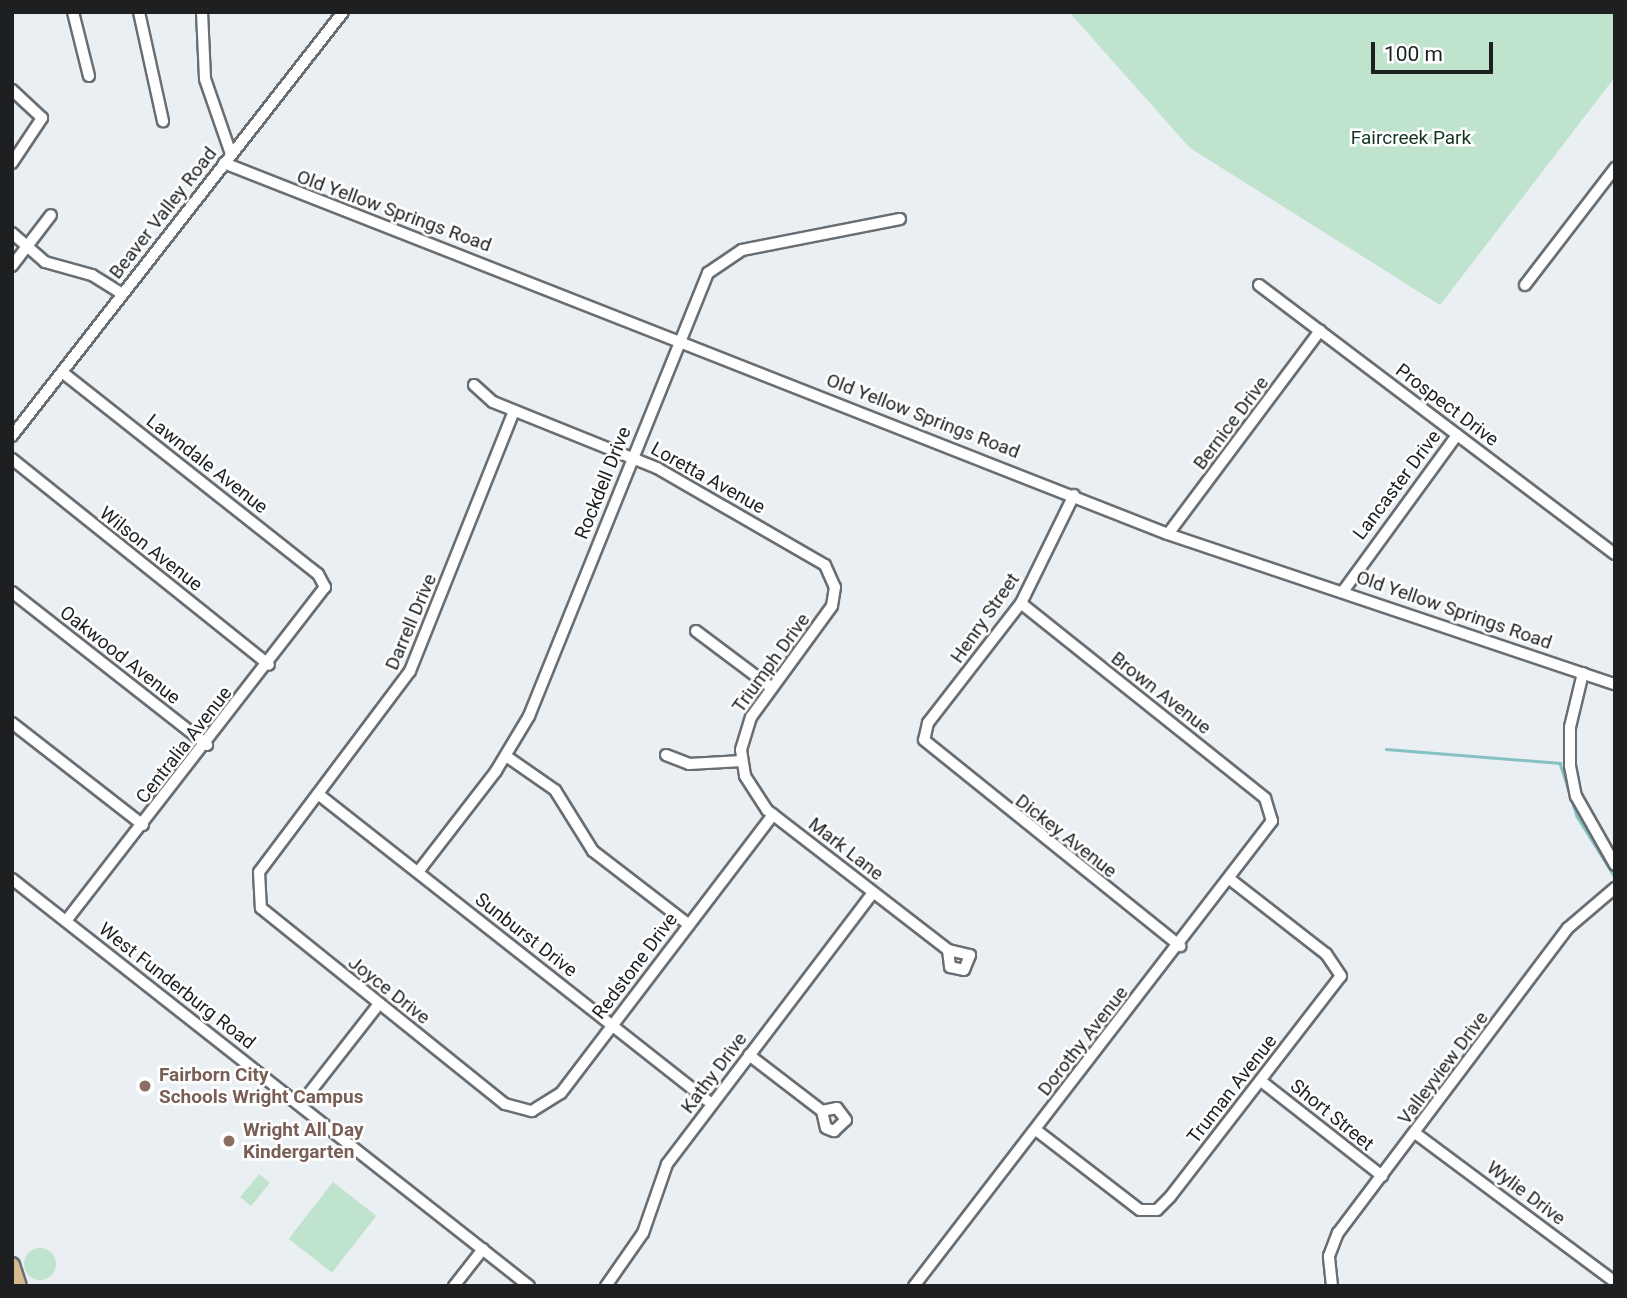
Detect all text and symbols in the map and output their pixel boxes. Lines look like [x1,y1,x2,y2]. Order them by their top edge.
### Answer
scale bar [1375,28,1498,72]
text: 100 m [1384,42,1443,66]
park label: Faircreek Park [1351,127,1471,149]
street label: Beaver Valley Road [104,143,222,283]
street label: Old Yellow Springs Road [294,165,494,257]
street label: Prospect Drive [1391,359,1503,451]
street label: Old Yellow Springs Road [823,369,1023,463]
street label: Bernice Drive [1189,372,1273,474]
street label: Lawndale Avenue [142,409,272,519]
street label: Rockdell Drive [570,423,636,543]
street label: Lancaster Drive [1348,426,1446,544]
street label: Loretta Avenue [647,437,769,519]
street label: Wilson Avenue [95,502,207,596]
street label: Old Yellow Springs Road [1353,566,1555,654]
street label: Henry Street [946,569,1024,667]
street label: Darrell Drive [381,570,441,674]
street label: Oakwood Avenue [55,601,185,709]
street label: Triumph Drive [727,609,815,717]
street label: Brown Avenue [1106,647,1216,739]
street label: Centralia Avenue [131,682,237,808]
street label: Dickey Avenue [1011,789,1121,883]
street label: Mark Lane [804,813,888,885]
street label: Sunburst Drive [470,888,582,982]
street label: Redstone Drive [588,908,682,1024]
street label: West Funderburg Road [94,918,260,1054]
street label: Joyce Drive [344,951,434,1029]
street label: Dorothy Avenue [1033,982,1133,1100]
street label: Valleyview Drive [1393,1007,1493,1129]
street label: Kathy Drive [676,1028,752,1118]
street label: Truman Avenue [1182,1030,1282,1148]
place label: Fairborn City Schools Wright Campus [159,1064,363,1108]
street label: Short Street [1286,1075,1378,1155]
marker: Fairborn City Schools Wright Campus [137,1078,153,1094]
place label: Wright All Day Kindergarten [243,1119,364,1163]
marker: Wright All Day Kindergarten [221,1133,237,1149]
street label: Wylie Drive [1482,1156,1570,1230]

